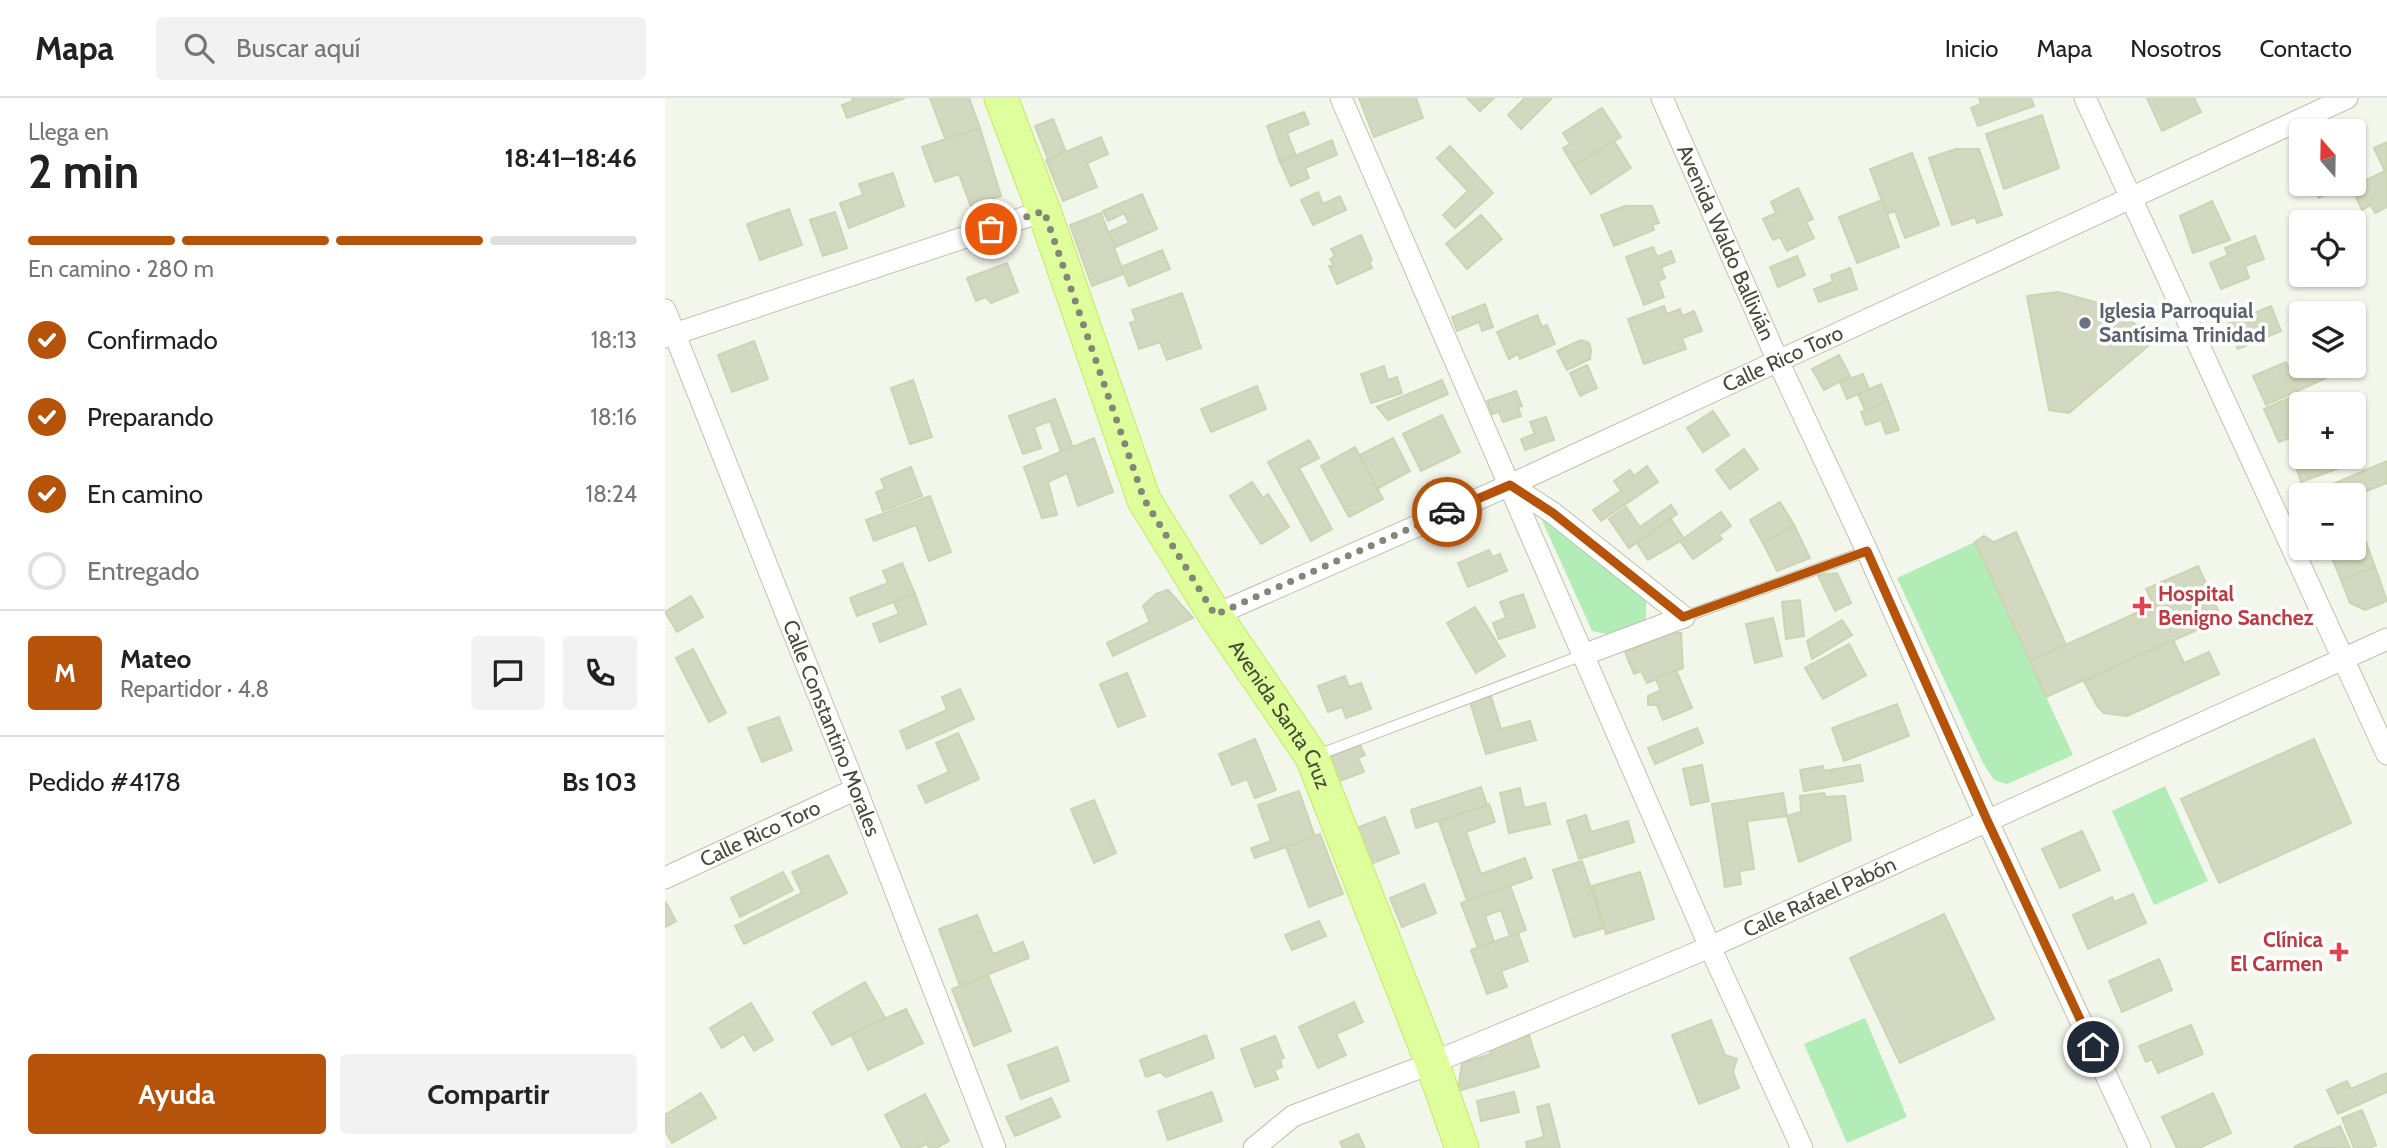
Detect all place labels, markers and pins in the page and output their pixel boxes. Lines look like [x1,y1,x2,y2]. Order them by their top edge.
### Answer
pin [961,199,1021,259]
place label: Iglesia Parroquial Santísima Trinidad [2099,298,2266,347]
marker: Iglesia Parroquial Santísima Trinidad [2077,315,2093,331]
place label: Hospital Benigno Sanchez [2158,581,2314,630]
marker: Hospital Benigno Sanchez [2132,596,2152,616]
place label: Clínica El Carmen [2230,927,2324,976]
marker: Clínica El Carmen [2329,942,2349,962]
pin [2063,1017,2123,1077]

